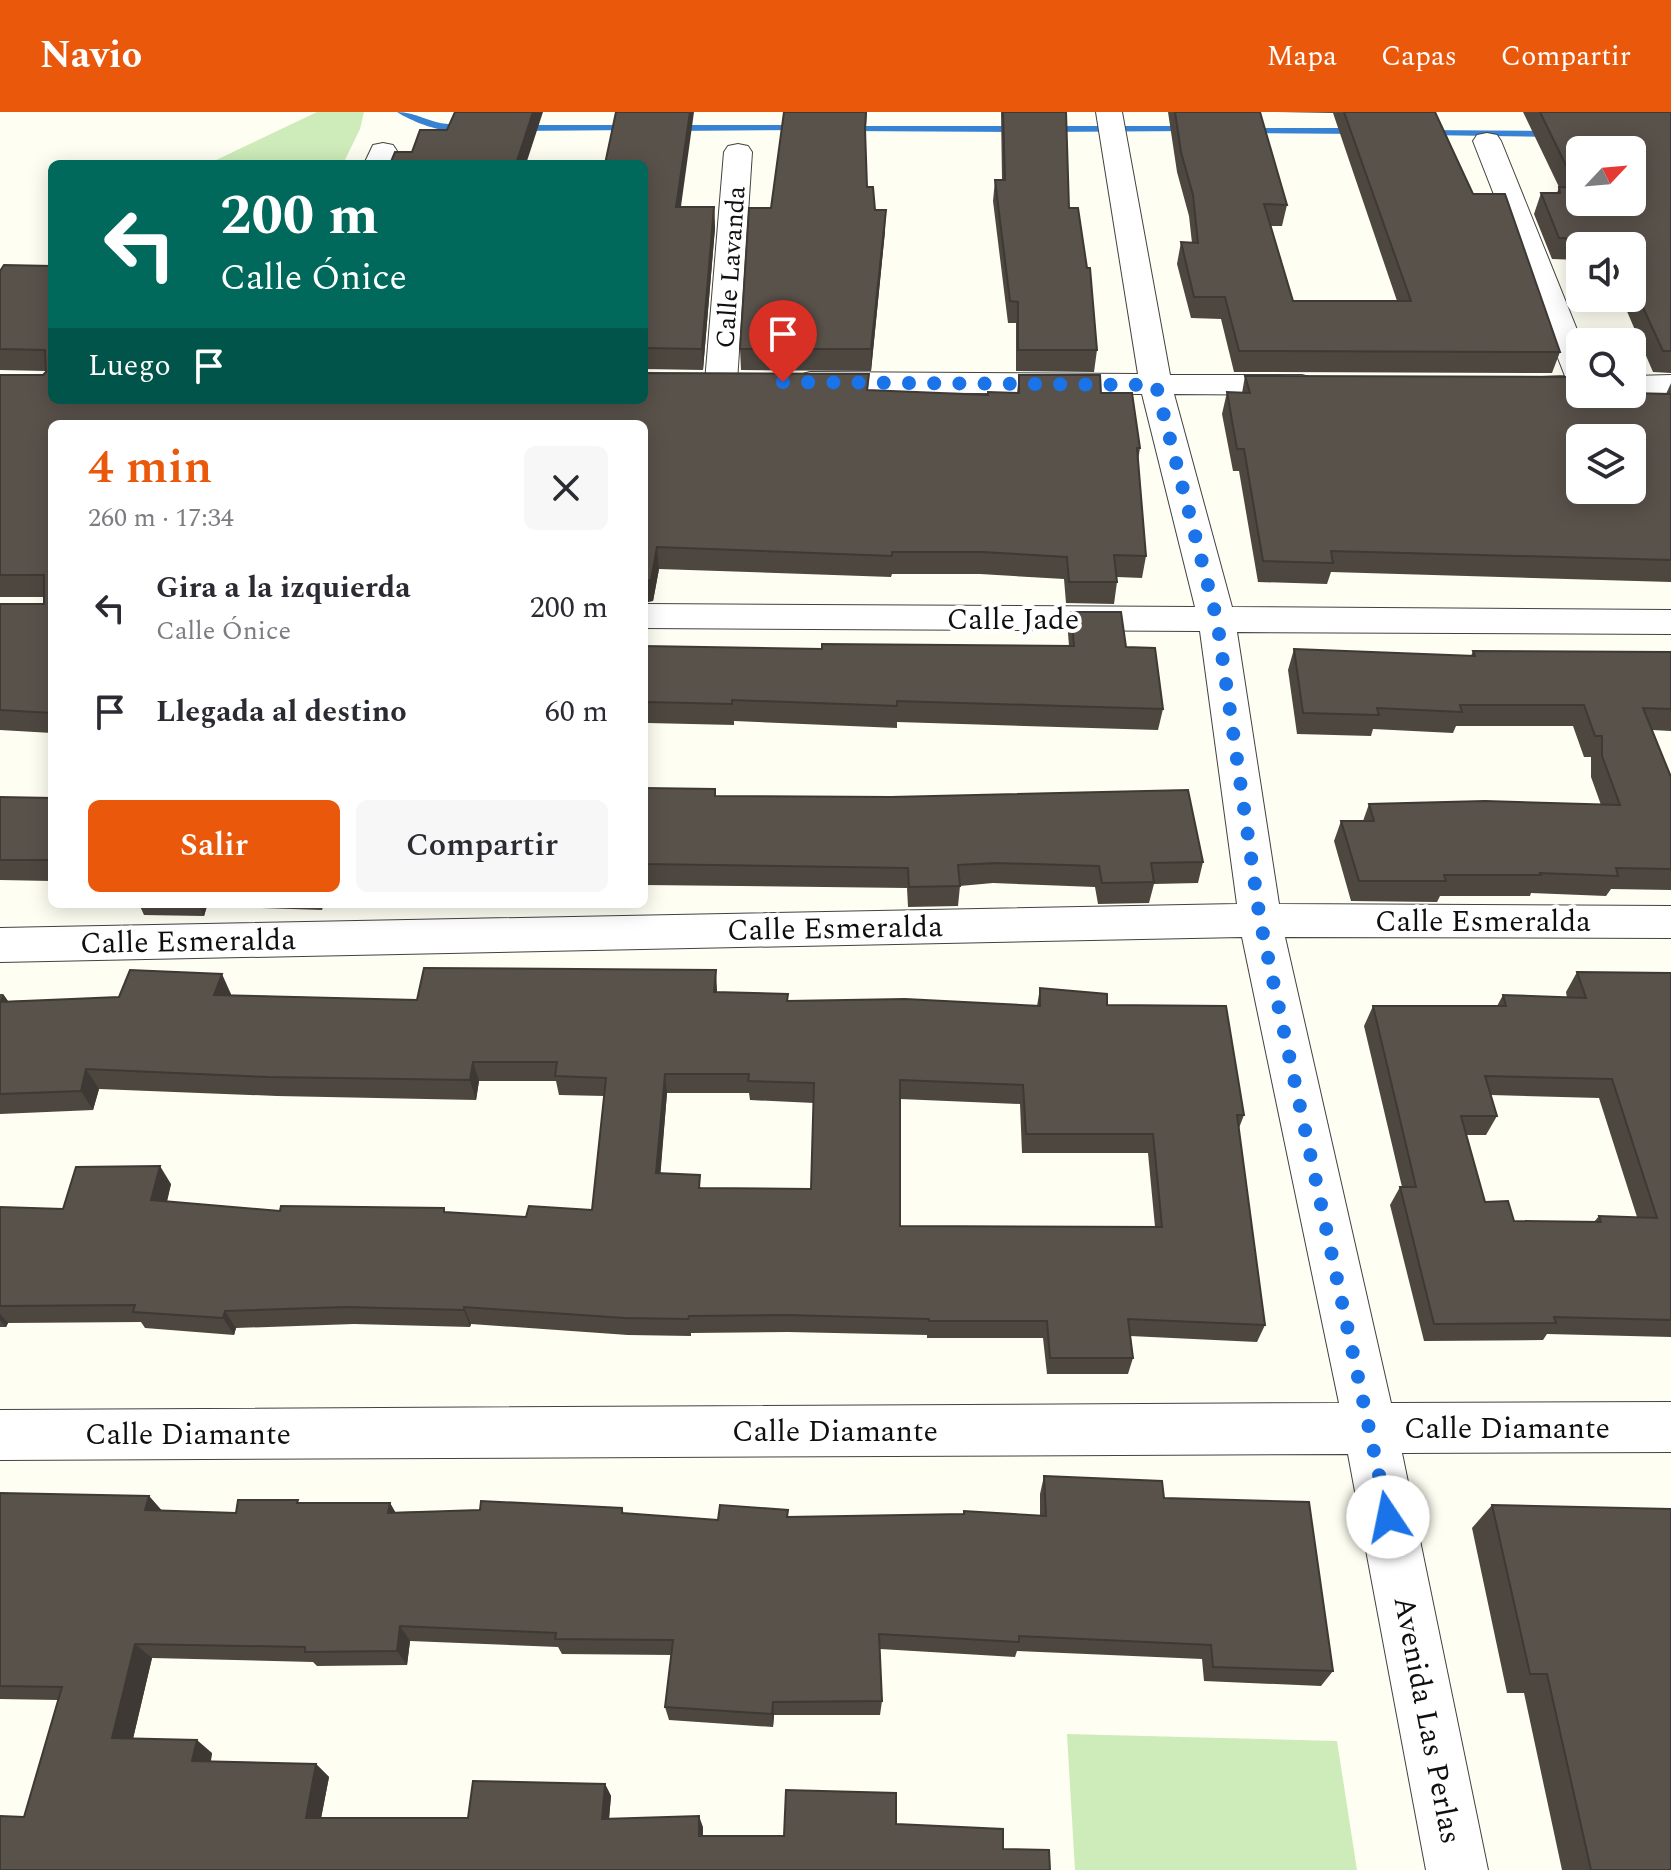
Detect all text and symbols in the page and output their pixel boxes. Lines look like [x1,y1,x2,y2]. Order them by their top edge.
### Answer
text: Navio [40,27,142,85]
text: Mapa [1267,35,1337,78]
text: Capas [1381,35,1457,78]
text: Compartir [1501,35,1631,78]
north arrow [1566,136,1646,216]
map controls [1566,136,1646,504]
text: 200 m [220,174,379,259]
street label: Calle Lavanda [705,184,757,350]
icon: left [88,192,192,296]
button: sound [1566,232,1646,312]
text: Calle Ónice [220,251,407,306]
pin [749,300,817,382]
icon: arrive [761,312,805,356]
button: search [1566,328,1646,408]
text: Luego [88,343,171,389]
icon: arrive [187,344,231,388]
button: layers [1566,424,1646,504]
text: 4 min [88,431,213,504]
button: close [524,446,608,530]
text: 260 m · 17:34 [88,498,234,538]
text: Gira a la izquierda [156,565,411,611]
text: 200 m [530,585,608,631]
icon: left [88,586,132,630]
street label: Calle Jade [947,597,1079,643]
text: Calle Ónice [156,611,291,651]
text: Llegada al destino [156,689,407,735]
text: 60 m [545,689,608,735]
icon: arrive [88,690,132,734]
button: Salir [88,800,340,892]
button: Compartir [356,800,608,892]
street label: Calle Esmeralda [1375,899,1591,945]
street label: Calle Esmeralda [727,904,944,954]
street label: Calle Esmeralda [80,917,297,967]
street label: Calle Diamante [1404,1406,1610,1452]
street label: Calle Diamante [732,1409,938,1455]
street label: Calle Diamante [85,1412,291,1458]
position arrow [1346,1475,1430,1559]
street label: Avenida Las Perlas [1380,1592,1474,1848]

